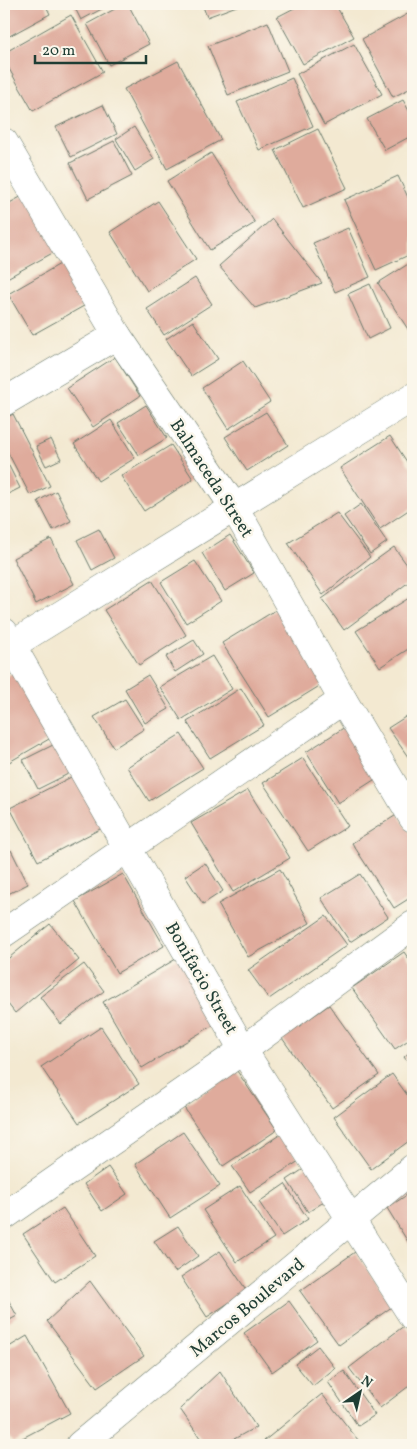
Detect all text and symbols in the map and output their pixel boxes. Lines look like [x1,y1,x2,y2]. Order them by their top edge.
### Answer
scale bar [35,32,146,64]
text: 20 m [42,41,75,62]
street label: Balmaceda Street [163,415,259,543]
street label: Bonifacio Street [158,918,243,1040]
street label: Marcos Boulevard [185,1253,311,1364]
north arrow [334,1366,384,1416]
text: N [357,1372,376,1393]

